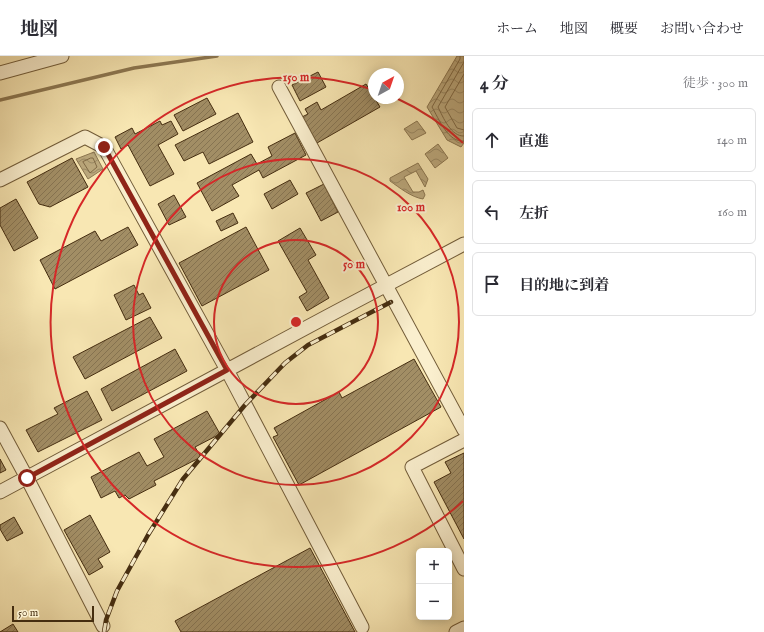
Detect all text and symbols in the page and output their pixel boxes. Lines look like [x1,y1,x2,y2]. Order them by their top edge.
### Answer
text: 地図 [20,18,58,42]
text: ホーム [496,20,538,38]
text: 地図 [560,20,588,38]
text: 概要 [610,20,638,38]
text: お問い合わせ [660,20,744,38]
north arrow [368,68,404,104]
text: 150 m [283,70,310,85]
text: 4 分 [480,74,509,95]
text: 徒歩 · 300 m [683,75,748,92]
icon: ahead [481,129,503,151]
text: 直進 [519,132,549,151]
text: 140 m [717,132,747,149]
route end [95,138,113,156]
text: 100 m [397,200,426,215]
icon: left [481,201,503,223]
text: 左折 [519,204,549,223]
text: 160 m [717,204,747,221]
text: 50 m [343,257,366,272]
icon: arrive [481,273,503,295]
text: 目的地に到着 [519,276,609,295]
centre of rings [289,315,303,329]
route start [18,469,36,487]
map controls [416,548,452,620]
button: + [416,548,452,584]
button: − [416,584,452,620]
scale bar [12,604,94,623]
text: 50 m [18,606,38,620]

